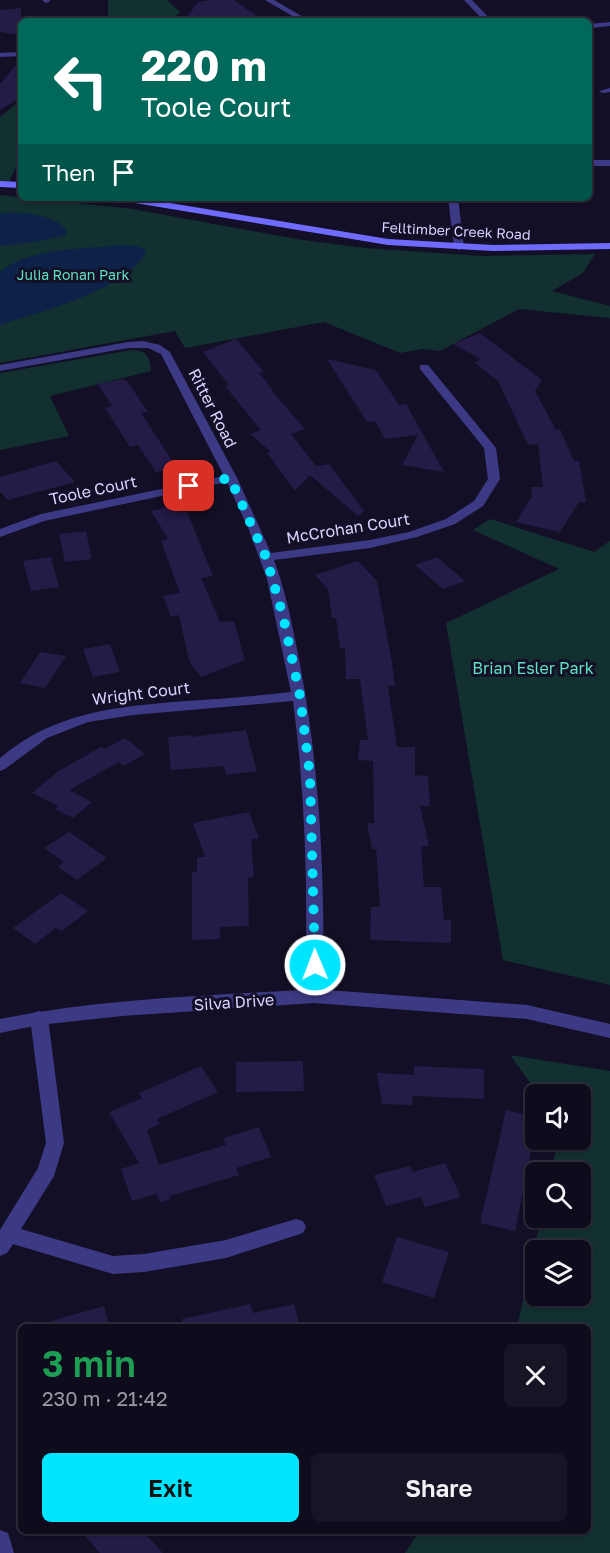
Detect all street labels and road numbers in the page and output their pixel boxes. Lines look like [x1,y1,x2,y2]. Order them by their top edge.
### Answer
street label: Felltimber Creek Road [381,218,531,243]
street label: Ritter Road [184,365,242,451]
street label: Toole Court [47,471,139,509]
street label: McCrohan Court [285,508,411,548]
street label: Wright Court [91,677,191,709]
street label: Silva Drive [193,989,275,1015]

